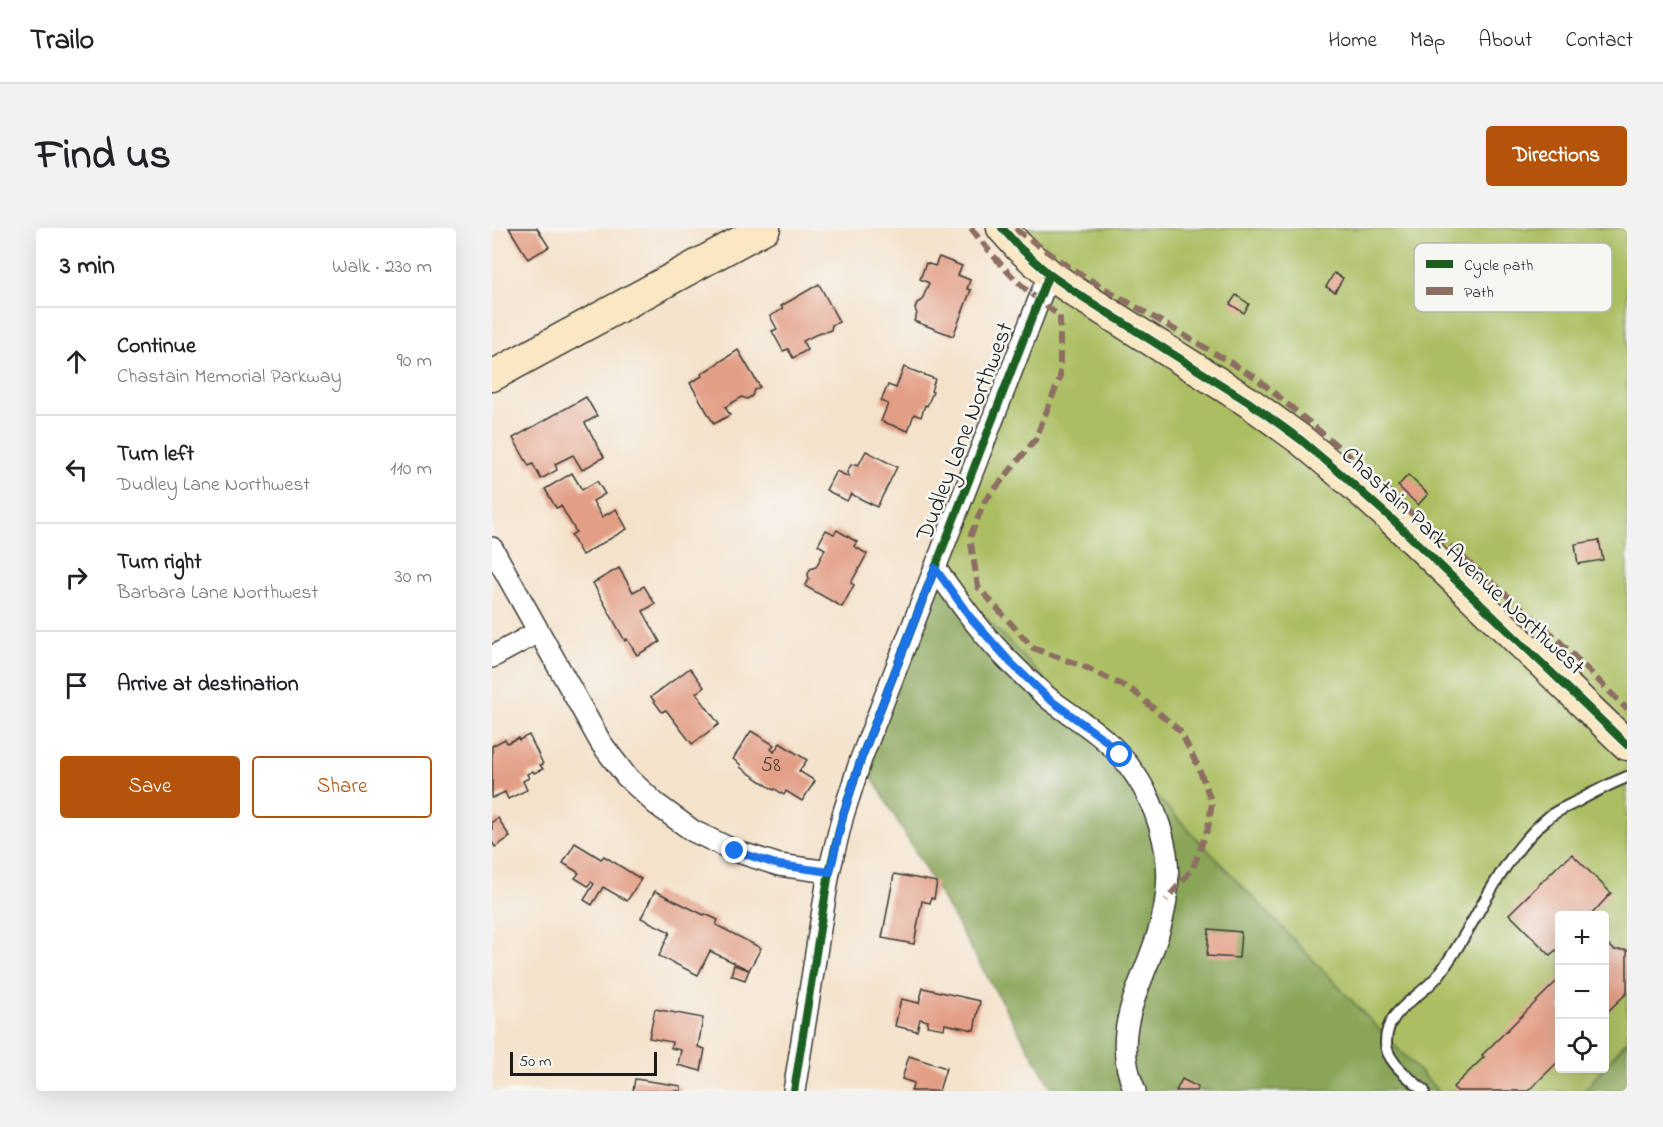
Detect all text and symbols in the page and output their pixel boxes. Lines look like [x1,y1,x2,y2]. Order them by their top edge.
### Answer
text: Trailo [30,21,94,62]
text: Home [1328,26,1377,56]
text: Map [1410,26,1445,56]
text: About [1478,26,1532,56]
text: Contact [1565,26,1633,56]
text: Find us [36,126,171,187]
button: Directions [1486,126,1627,186]
legend [1414,243,1612,312]
text: 3 min [60,248,115,286]
text: Walk · 230 m [332,253,432,282]
text: Cycle path [1464,254,1533,278]
text: Path [1464,281,1494,305]
street label: Dudley Lane Northwest [908,318,1025,548]
text: Continue [117,331,196,363]
icon: ahead [60,345,93,378]
text: 90 m [397,347,432,376]
text: Chastain Memorial Parkway [117,363,342,392]
text: Turn left [117,439,194,471]
street label: Chastain Park Avenue Northwest [1332,439,1592,685]
icon: left [60,453,93,486]
text: 110 m [390,455,432,484]
text: Dudley Lane Northwest [117,471,310,500]
text: Turn right [117,547,202,579]
icon: right [60,561,93,594]
text: 30 m [395,563,432,592]
text: Barbara Lane Northwest [117,579,318,608]
icon: arrive [60,669,93,702]
text: Arrive at destination [117,669,299,701]
route start [1106,741,1132,767]
house number: 58 [761,751,781,781]
button: Save [60,756,240,818]
button: Share [252,756,432,818]
route end [721,837,747,863]
map controls [1555,911,1609,1073]
button: + [1555,911,1609,965]
button: − [1555,965,1609,1019]
button: locate [1555,1019,1609,1073]
scale bar [510,1049,657,1076]
text: 50 m [519,1050,551,1074]

